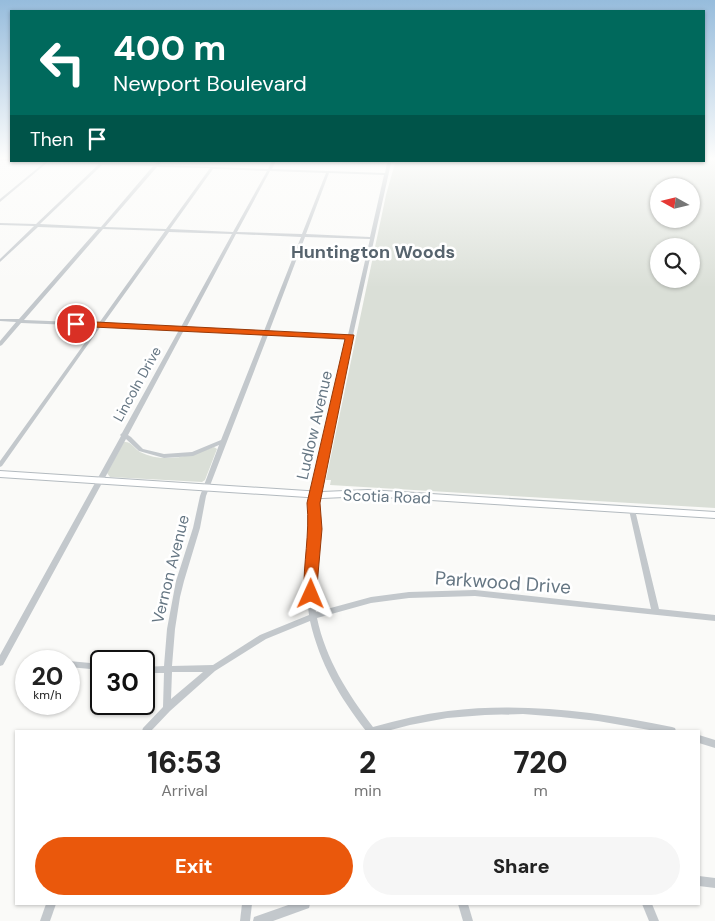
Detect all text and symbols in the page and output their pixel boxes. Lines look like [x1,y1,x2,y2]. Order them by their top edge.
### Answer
text: 400 m [113,25,226,71]
icon: left [30,30,95,95]
text: Newport Boulevard [113,69,307,98]
icon: arrive [83,125,111,153]
text: Then [30,127,73,152]
north arrow [650,178,700,228]
map controls [650,178,700,288]
button: search [650,238,700,288]
district label: Huntington Woods [291,240,455,264]
pin [55,303,97,345]
icon: arrive [62,310,90,338]
street label: Lincoln Drive [109,343,165,425]
street label: Ludlow Avenue [292,369,337,482]
street label: Scotia Road [343,484,431,509]
street label: Vernon Avenue [147,513,194,626]
street label: Parkwood Drive [434,565,572,600]
position arrow [284,567,336,619]
speed limit sign: 30 [90,650,155,715]
text: 20 [32,660,63,693]
text: km/h [33,687,62,703]
text: 16:53 [147,743,222,782]
text: 2 [359,743,376,782]
text: 720 [514,743,568,782]
text: Arrival [161,780,208,801]
text: min [354,780,381,801]
text: m [534,780,548,801]
button: Exit [35,837,353,895]
button: Share [363,837,680,895]

